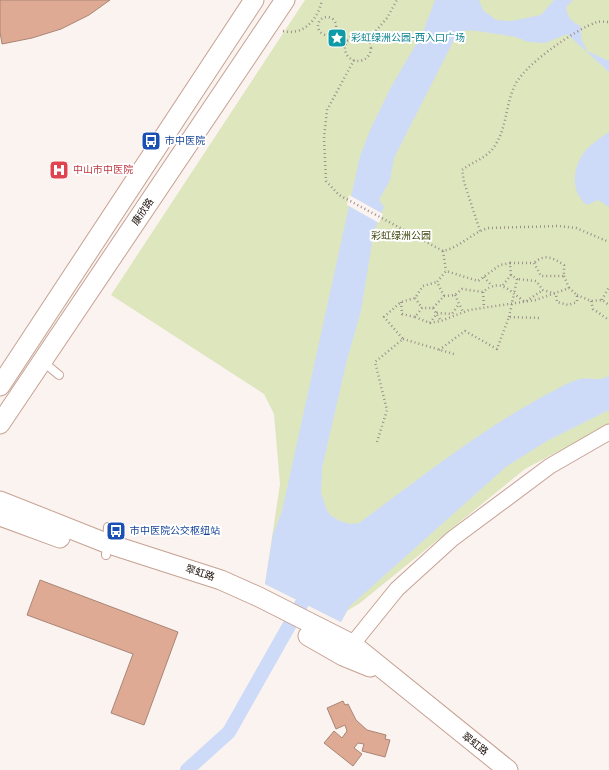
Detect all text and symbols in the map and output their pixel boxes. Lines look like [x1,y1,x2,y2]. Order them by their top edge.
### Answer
place icon: 彩虹绿洲公园-西入口广场 [326,27,348,49]
place label: 彩虹绿洲公园-西入口广场 [351,32,465,44]
bus stop icon: 市中医院 [140,130,162,152]
place label: 市中医院 [165,135,205,147]
hospital icon: 中山市中医院 [48,159,70,181]
place label: 中山市中医院 [73,164,133,176]
street label: 康欣路 [130,196,156,228]
park label: 彩虹绿洲公园 [371,230,431,242]
bus stop icon: 市中医院公交枢纽站 [105,520,127,542]
place label: 市中医院公交枢纽站 [130,525,220,537]
street label: 翠虹路 [184,563,216,583]
street label: 翠虹路 [459,730,491,758]

